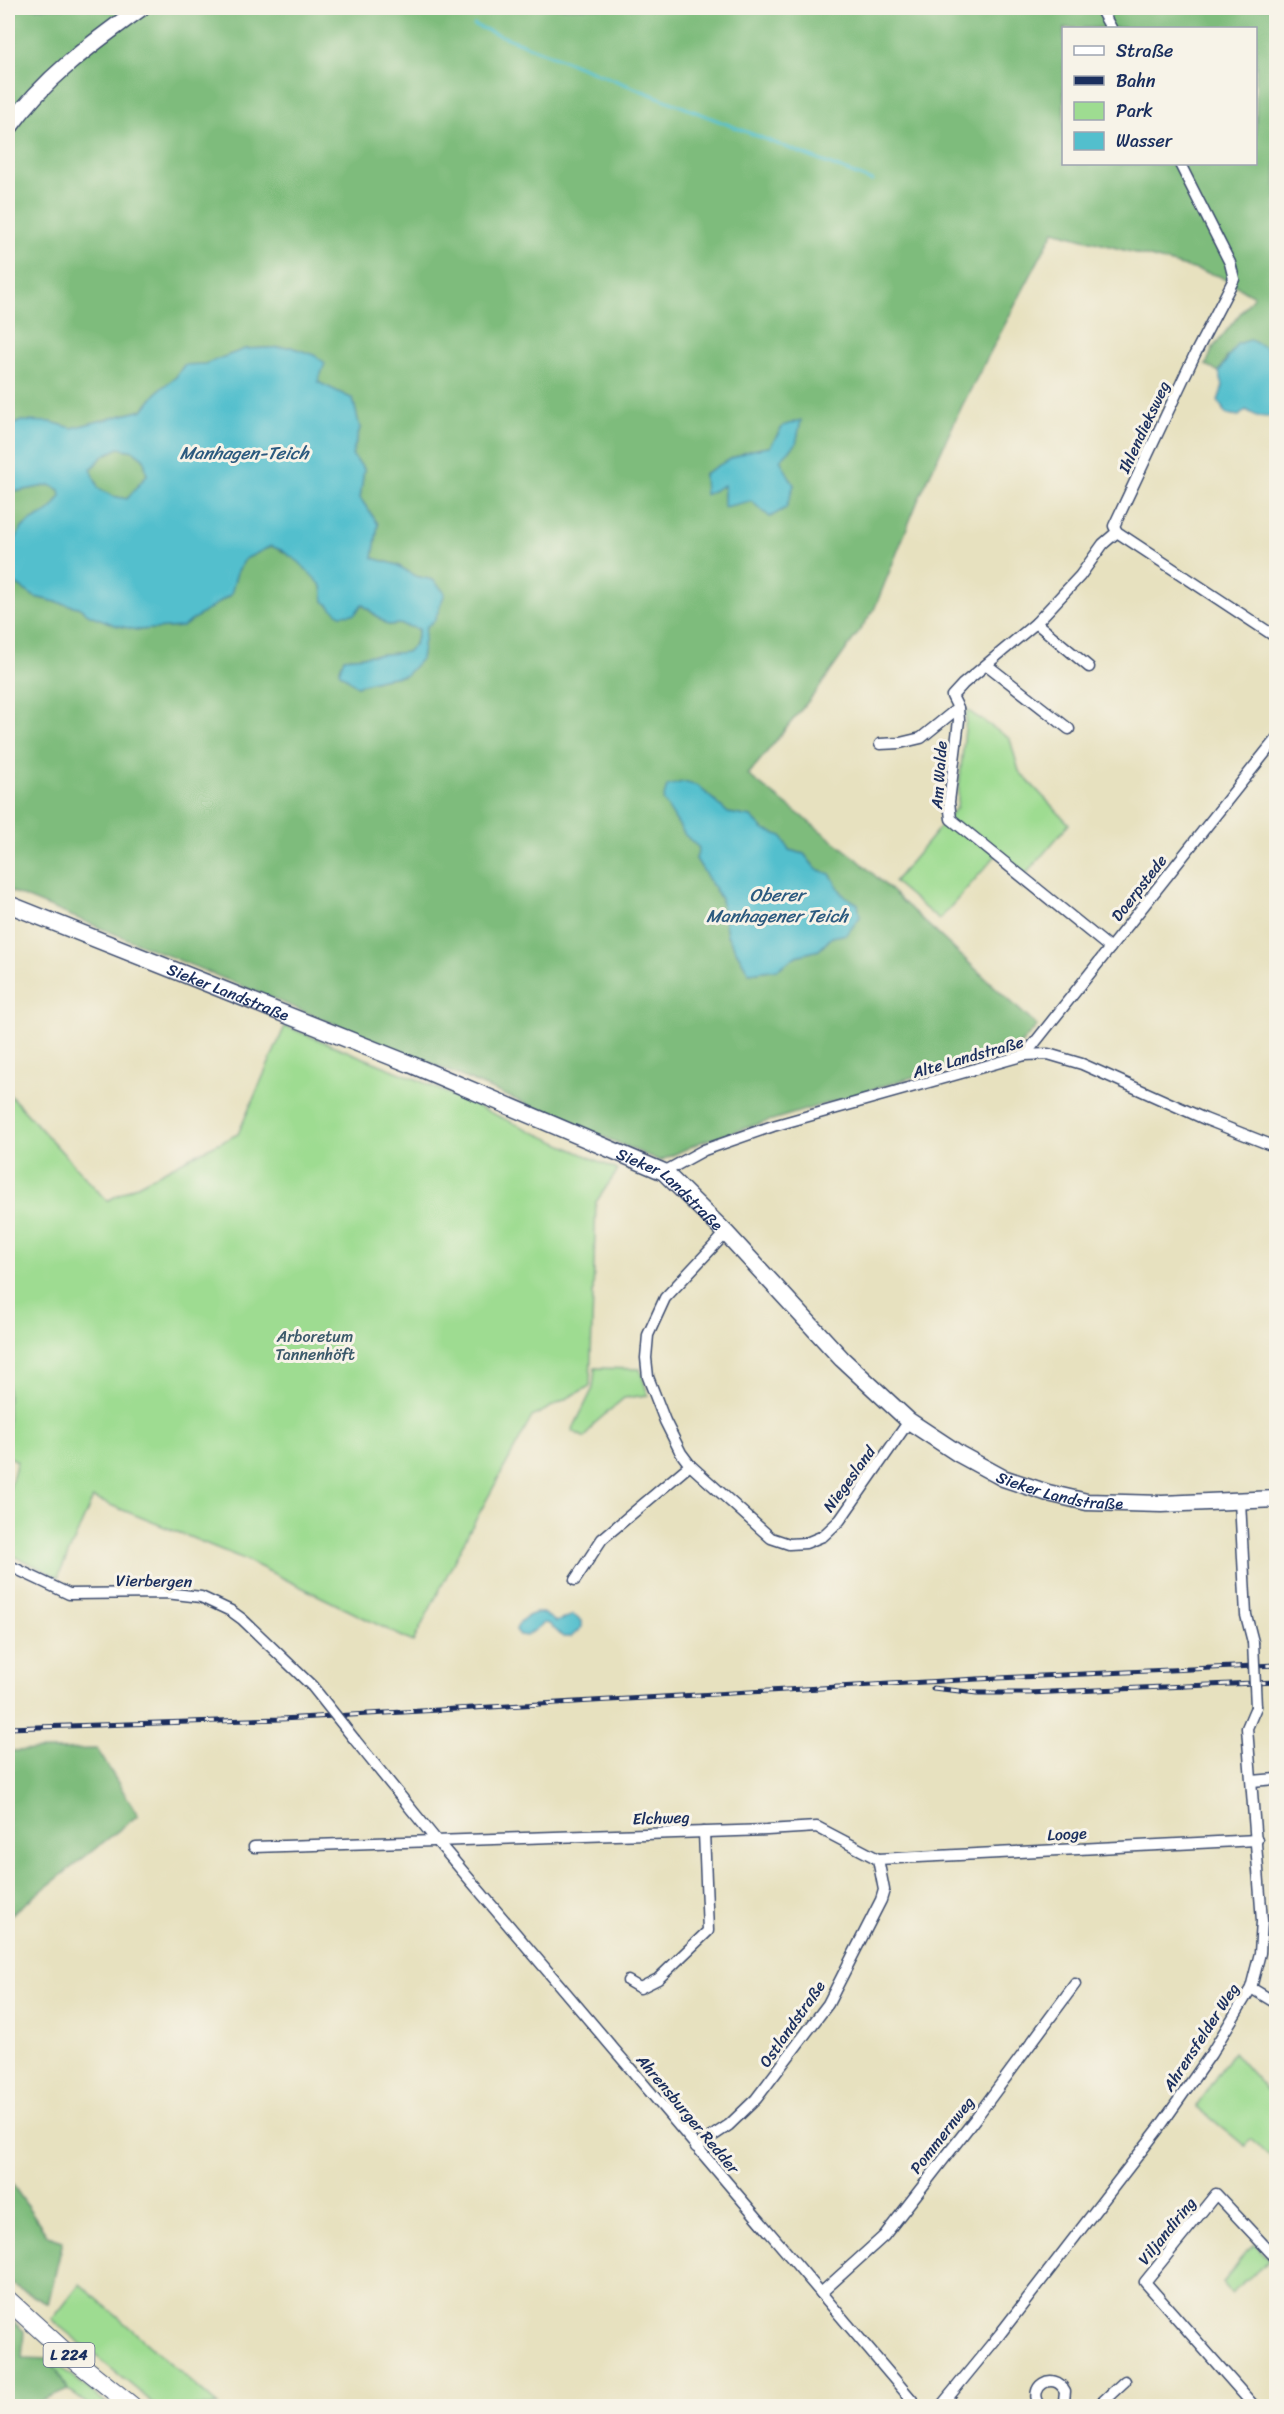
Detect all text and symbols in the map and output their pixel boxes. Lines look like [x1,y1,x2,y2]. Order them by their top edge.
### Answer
legend [1062,27,1257,165]
text: Straße [1116,35,1173,67]
text: Bahn [1116,65,1156,97]
text: Park [1116,95,1153,127]
text: Wasser [1116,125,1174,157]
street label: Ihlendieksweg [1109,376,1178,479]
water label: Manhagen-Teich [180,437,310,469]
street label: Am Walde [922,740,956,811]
street label: Doerpstede [1103,848,1175,928]
water label: Oberer Manhagener Teich [706,879,849,932]
street label: Sieker Landstraße [163,954,294,1029]
street label: Alte Landstraße [908,1027,1027,1087]
street label: Sieker Landstraße [612,1139,731,1238]
park label: Arboretum Tannenhöft [275,1322,355,1369]
street label: Niegesland [815,1438,884,1518]
street label: Sieker Landstraße [991,1462,1124,1517]
street label: Vierbergen [116,1566,193,1596]
street label: Elchweg [632,1803,690,1833]
street label: Looge [1047,1818,1088,1850]
street label: Ostlandstraße [751,1974,833,2074]
street label: Ahrensfelder Weg [1154,1977,1247,2098]
street label: Ahrensburger Redder [628,2047,748,2182]
street label: Pommernweg [902,2090,982,2180]
street label: Viljandiring [1130,2190,1204,2272]
road number: L 224 [44,2343,94,2367]

